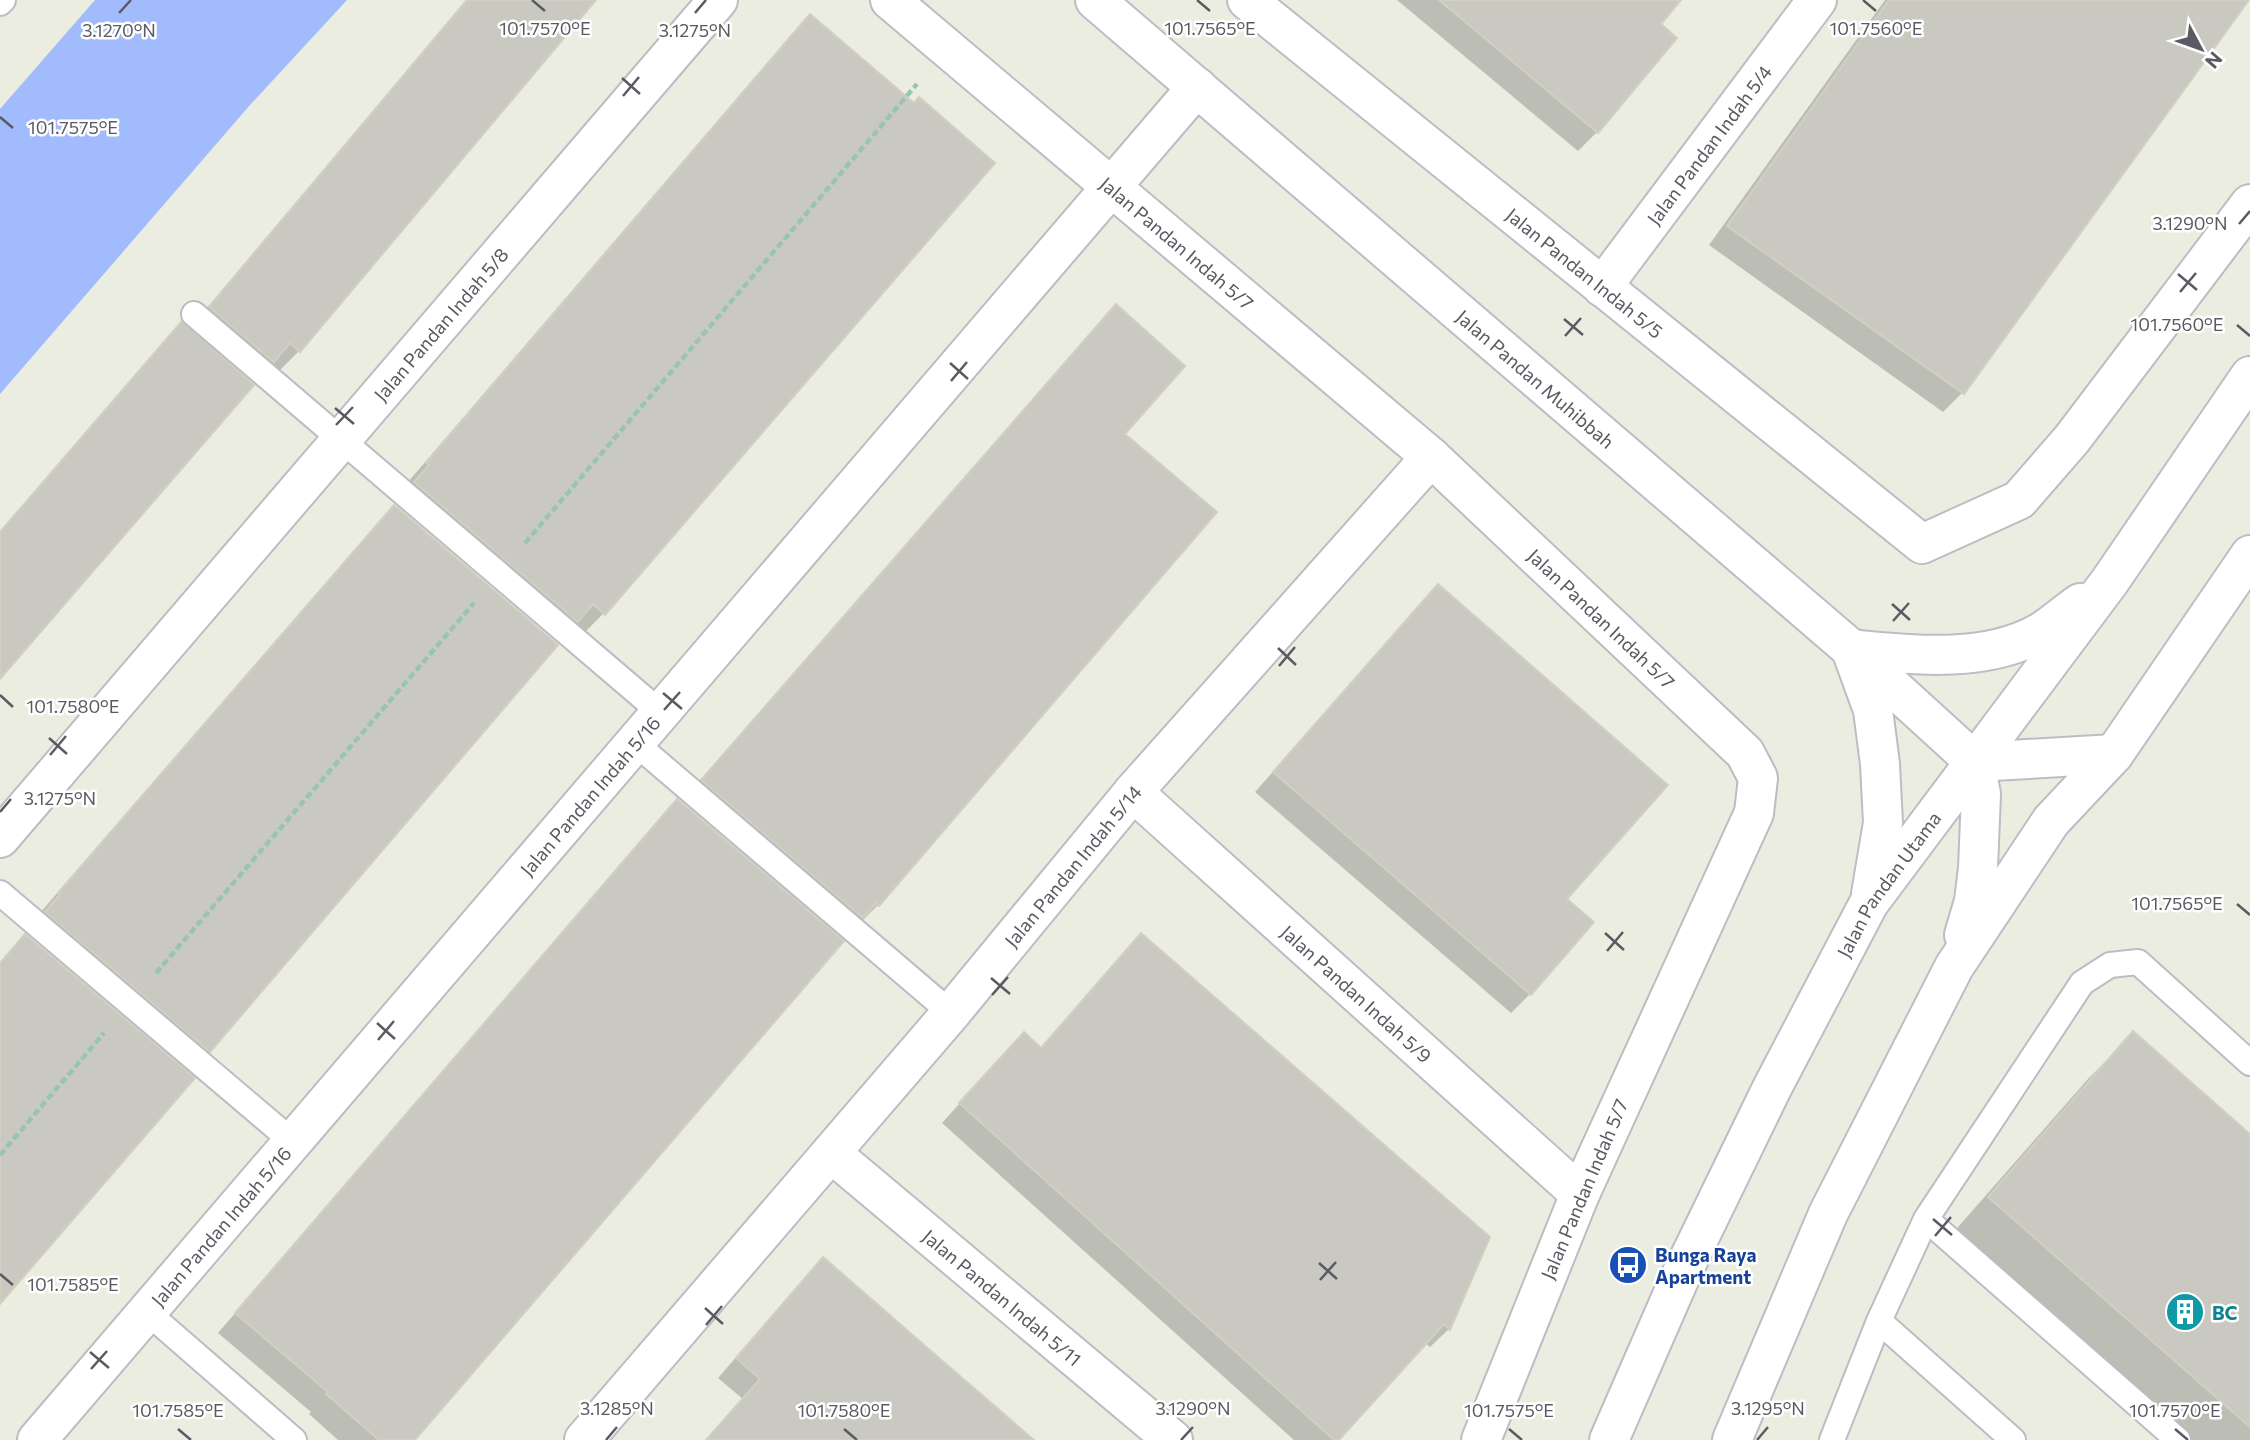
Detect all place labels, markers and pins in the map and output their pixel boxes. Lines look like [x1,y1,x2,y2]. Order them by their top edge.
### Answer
place label: Bunga Raya Apartment [1655,1243,1756,1288]
bus stop icon: Bunga Raya Apartment [1607,1244,1649,1286]
building icon: BC [2164,1291,2206,1333]
place label: BC [2212,1301,2238,1324]

